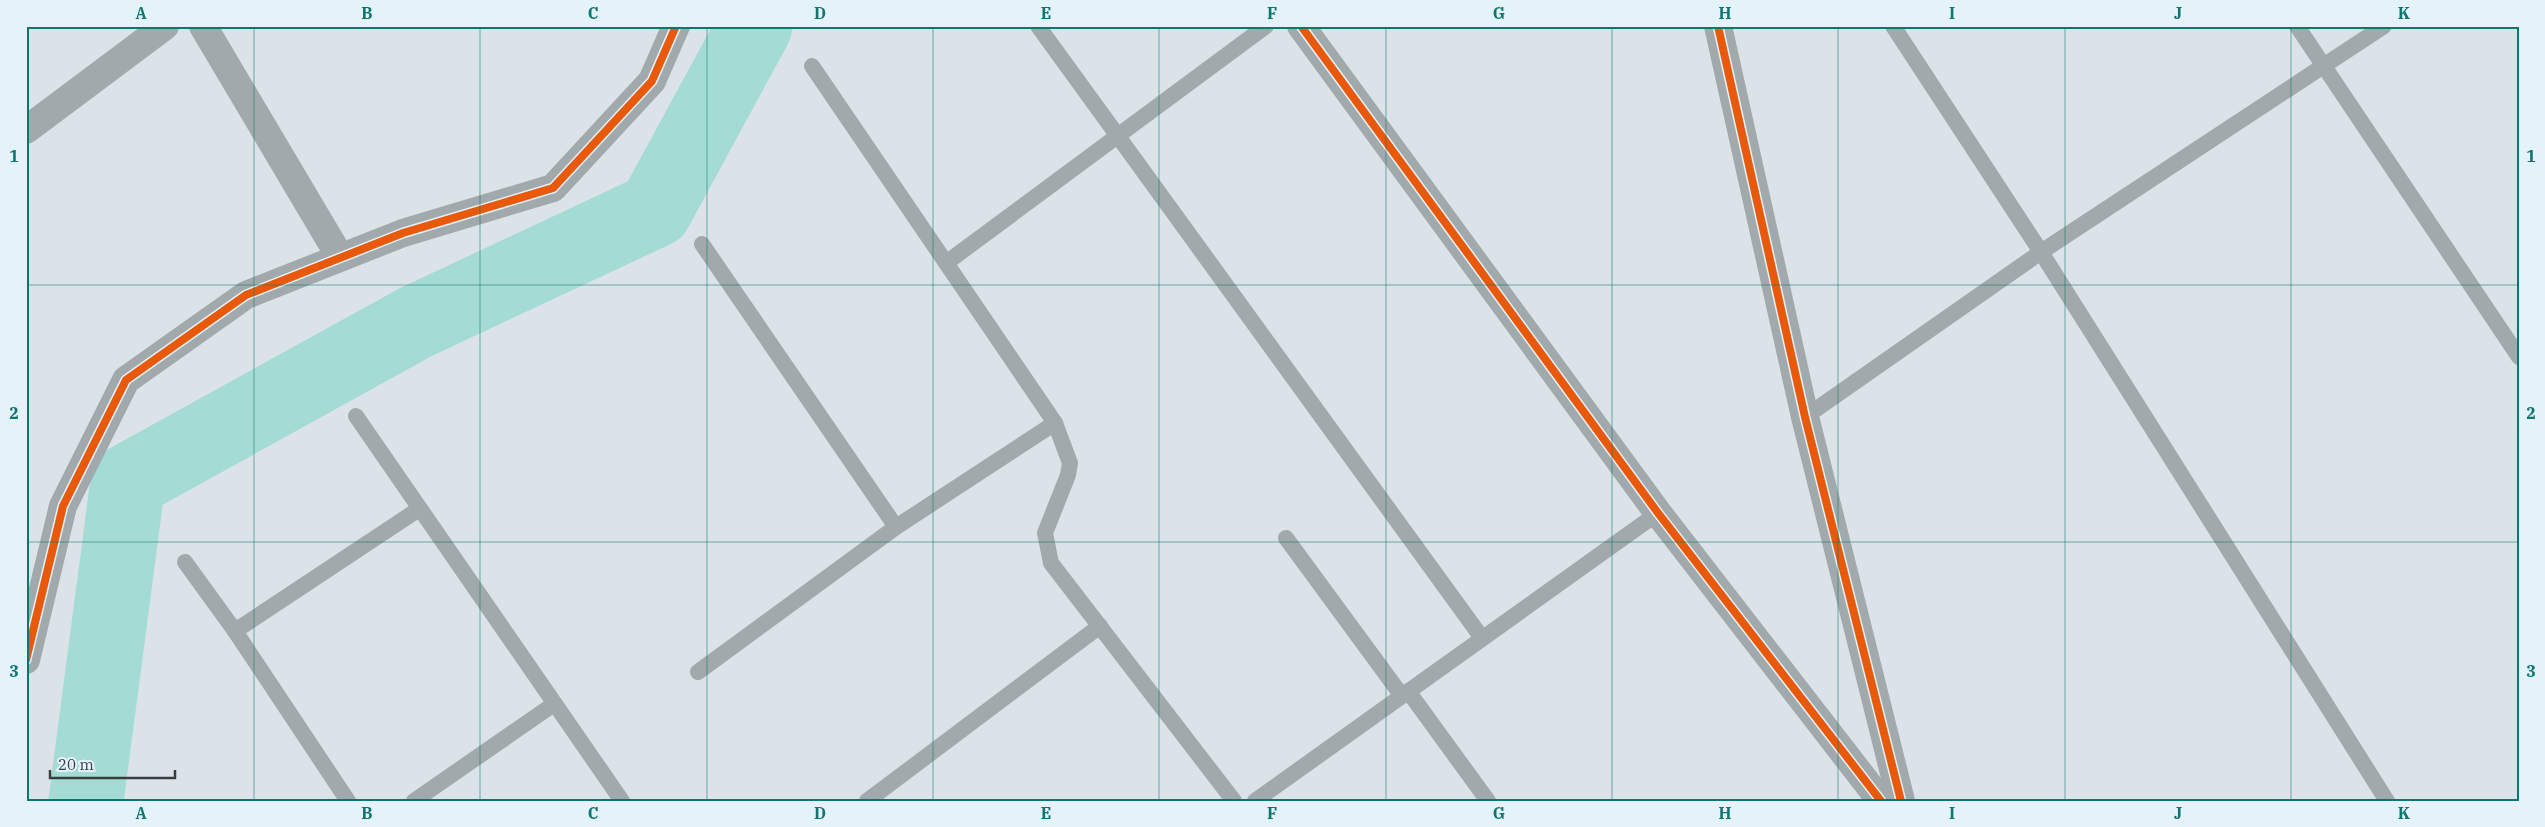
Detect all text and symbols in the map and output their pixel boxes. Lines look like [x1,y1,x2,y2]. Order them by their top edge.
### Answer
text: A [135,3,147,23]
text: B [361,3,373,23]
text: C [588,3,598,23]
text: D [814,3,826,23]
text: E [1041,3,1051,23]
text: F [1267,3,1277,23]
text: G [1493,3,1505,23]
text: H [1719,3,1732,23]
text: I [1949,3,1955,23]
text: J [2174,3,2182,23]
text: K [2398,3,2411,23]
text: 1 [9,146,19,166]
text: 1 [2526,146,2536,166]
text: 2 [9,403,19,423]
text: 2 [2526,403,2536,423]
text: 3 [9,661,19,681]
text: 3 [2526,661,2536,681]
scale bar [50,747,175,779]
text: 20 m [58,755,94,774]
text: A [135,803,147,823]
text: B [361,803,373,823]
text: C [588,803,598,823]
text: D [814,803,826,823]
text: E [1041,803,1051,823]
text: F [1267,803,1277,823]
text: G [1493,803,1505,823]
text: H [1719,803,1732,823]
text: I [1949,803,1955,823]
text: J [2174,803,2182,823]
text: K [2398,803,2411,823]

